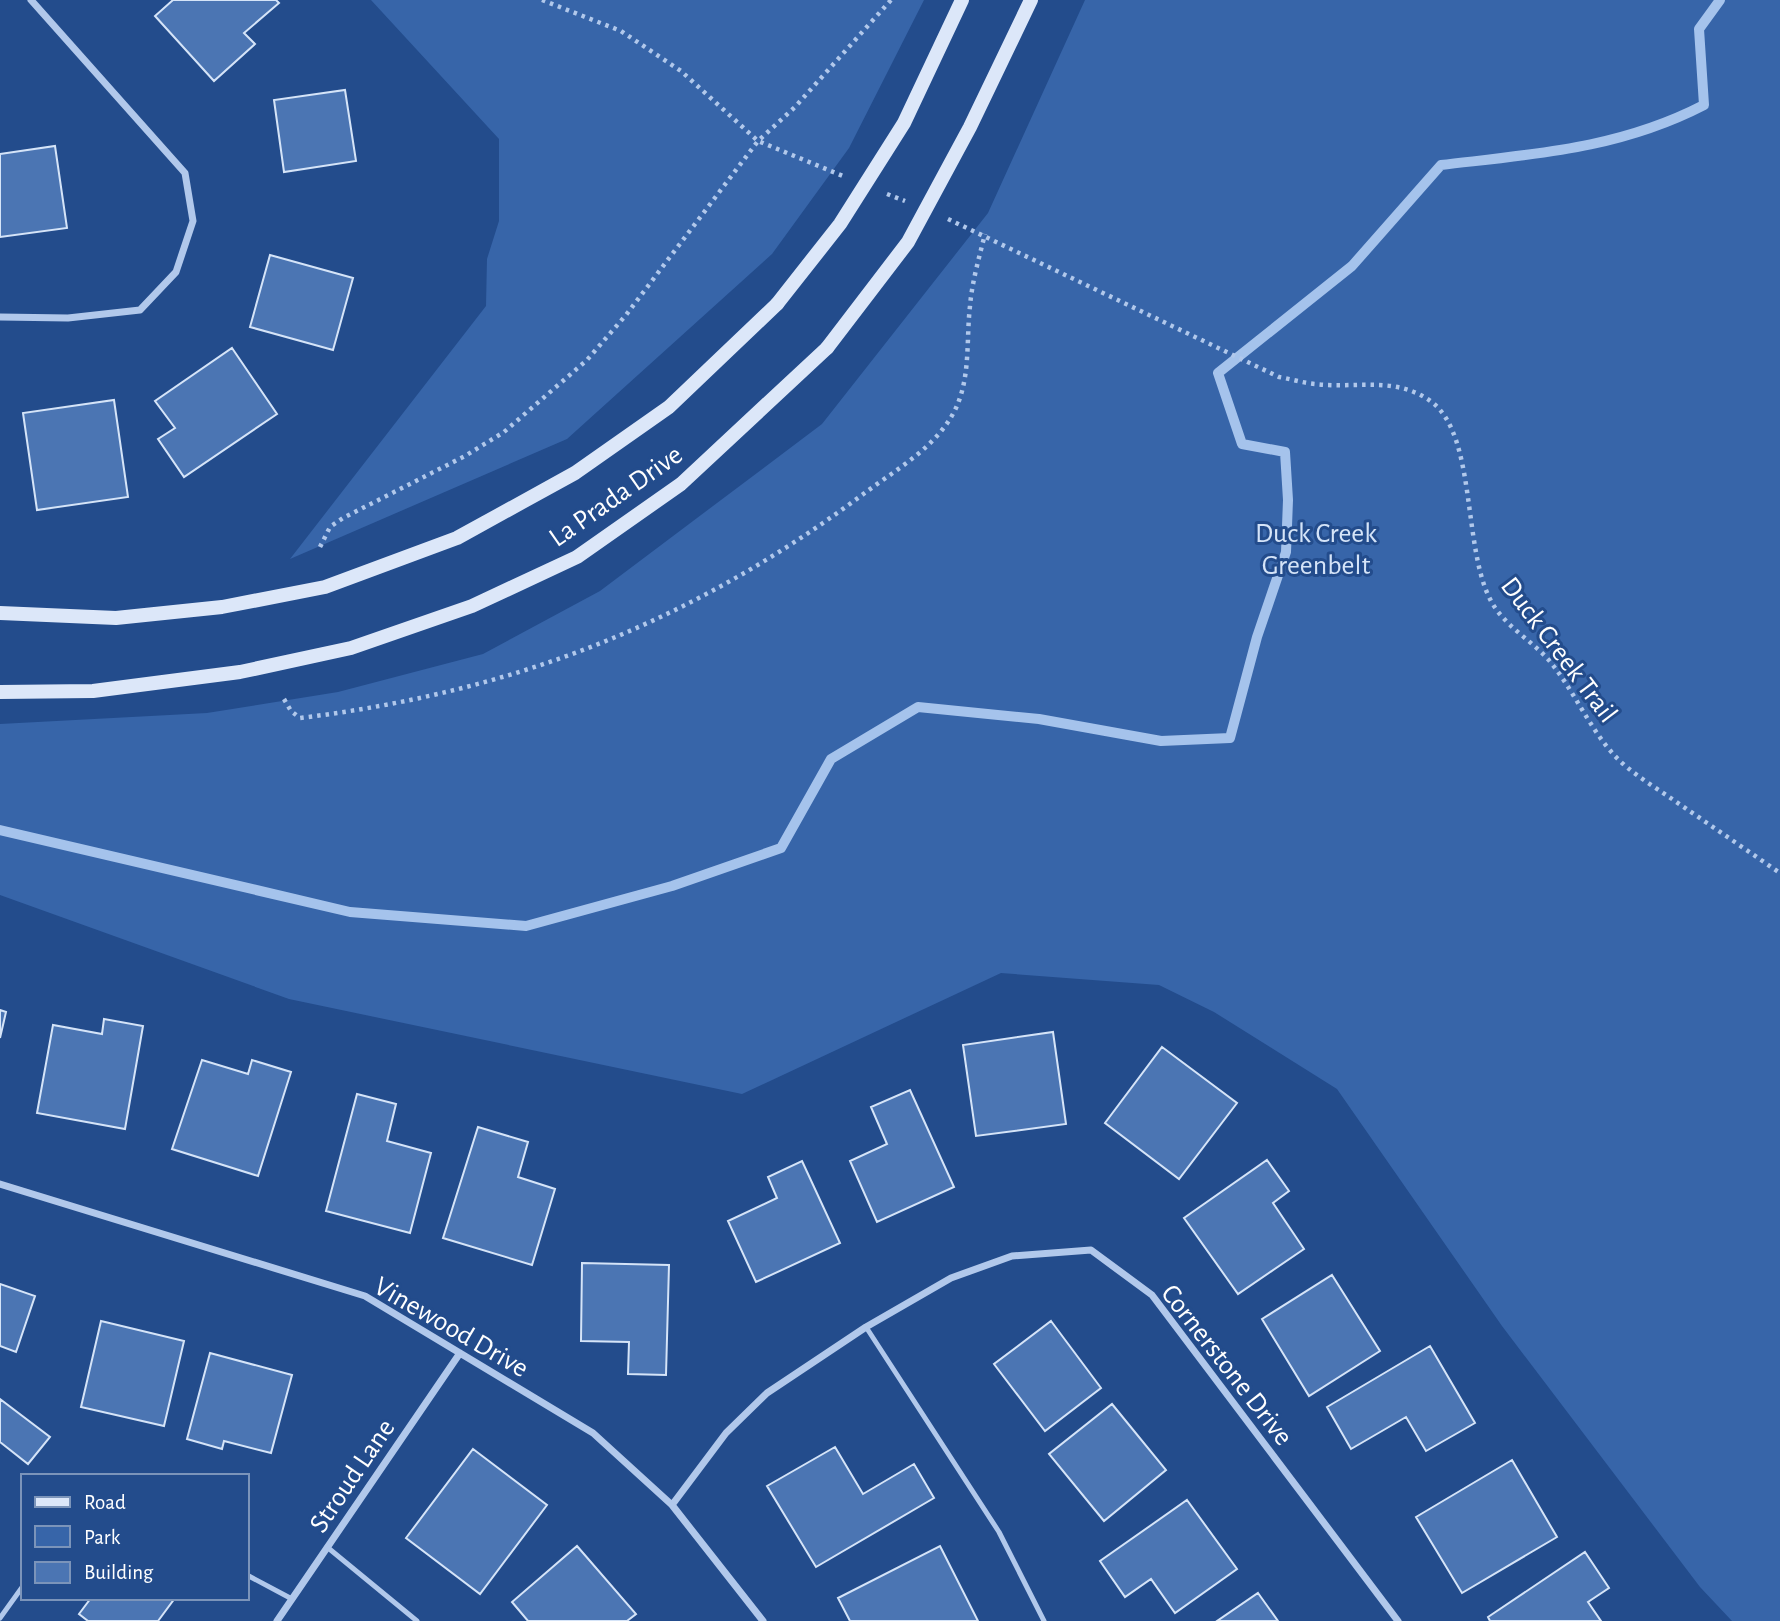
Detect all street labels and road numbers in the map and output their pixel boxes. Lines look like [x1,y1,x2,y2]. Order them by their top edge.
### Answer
street label: La Prada Drive [544,441,688,553]
street label: Duck Creek Trail [1495,572,1622,728]
street label: Vinewood Drive [369,1272,533,1383]
street label: Cornerstone Drive [1155,1280,1298,1451]
street label: Stroud Lane [305,1414,401,1538]

